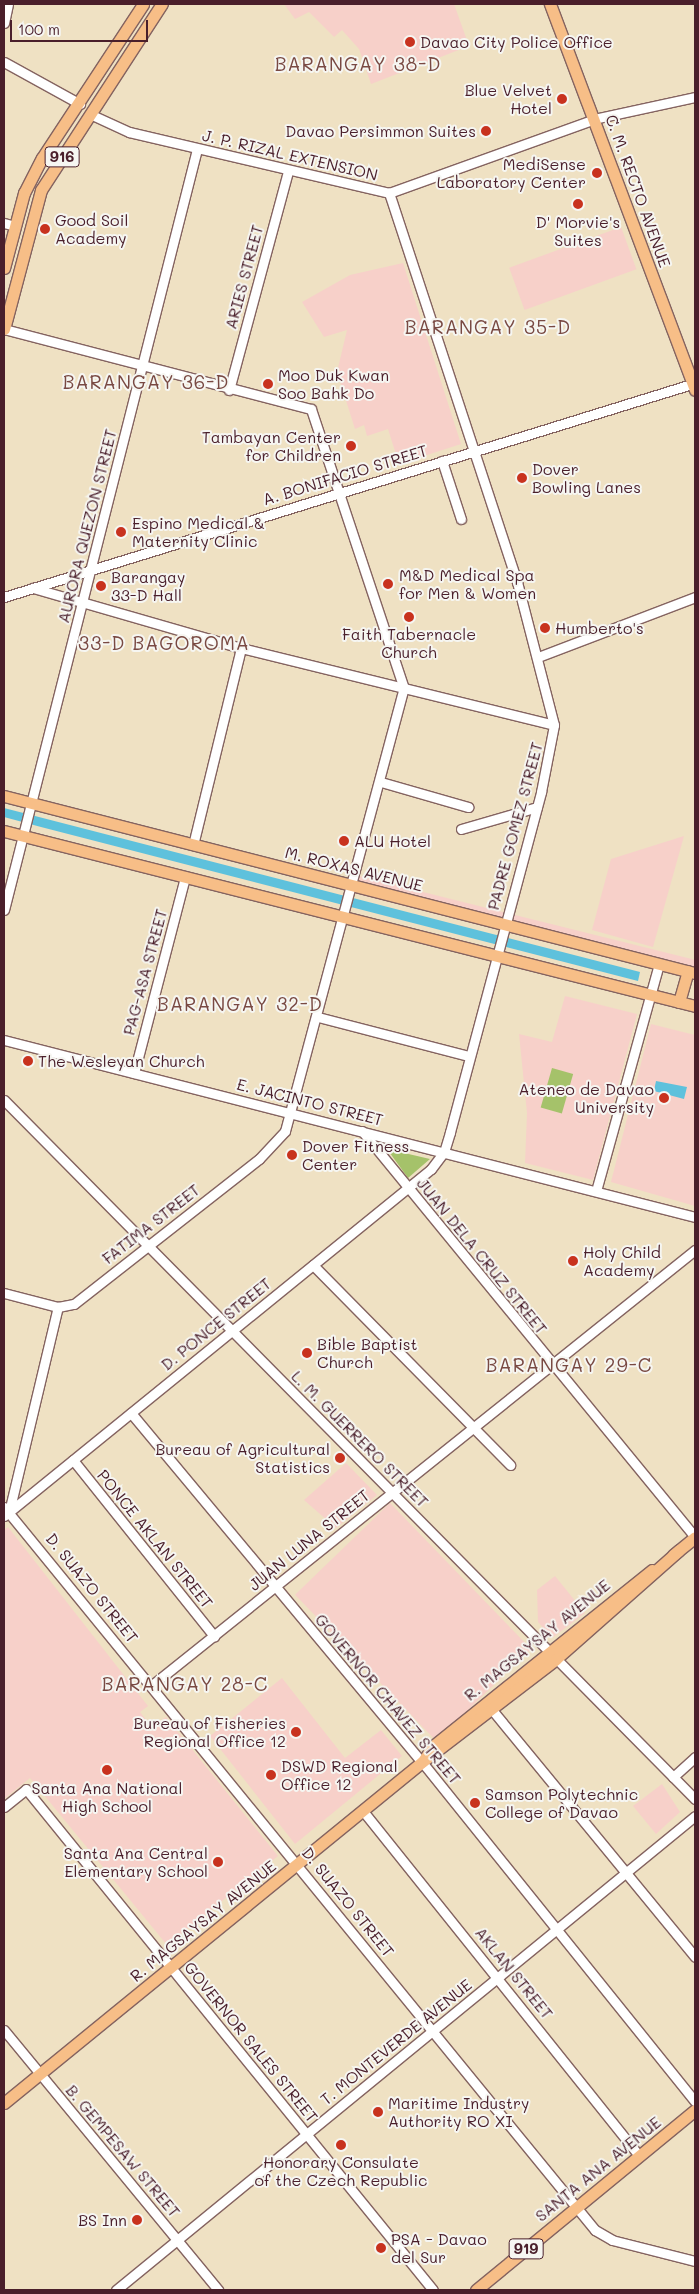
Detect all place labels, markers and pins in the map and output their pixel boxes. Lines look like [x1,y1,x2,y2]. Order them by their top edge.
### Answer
place label: Davao City Police Office [420,32,613,52]
marker: Davao City Police Office [404,36,416,48]
place label: Blue Velvet Hotel [465,80,552,118]
marker: Blue Velvet Hotel [556,93,568,105]
place label: Davao Persimmon Suites [285,121,476,141]
marker: Davao Persimmon Suites [480,125,492,137]
place label: MediSense Laboratory Center [437,154,586,192]
marker: MediSense Laboratory Center [590,166,604,180]
marker: D' Morvie's Suites [572,198,584,210]
place label: Good Soil Academy [55,210,129,248]
place label: D' Morvie's Suites [536,212,620,250]
marker: Good Soil Academy [39,223,51,235]
place label: Moo Duk Kwan Soo Bahk Do [278,365,389,403]
marker: Moo Duk Kwan Soo Bahk Do [262,378,274,390]
place label: Tambayan Center for Children [202,427,341,465]
marker: Tambayan Center for Children [345,440,357,452]
place label: Dover Bowling Lanes [532,459,641,497]
marker: Dover Bowling Lanes [516,472,528,484]
place label: Espino Medical & Maternity Clinic [132,513,265,551]
marker: Espino Medical & Maternity Clinic [114,525,128,539]
place label: M&D Medical Spa for Men & Women [399,565,536,603]
place label: Barangay 33-D Hall [111,567,185,605]
marker: M&D Medical Spa for Men & Women [381,577,395,591]
marker: Barangay 33-D Hall [95,580,107,592]
marker: Faith Tabernacle Church [403,611,415,623]
place label: Humberto's [555,618,644,638]
marker: Humberto's [539,622,551,634]
place label: Faith Tabernacle Church [342,624,476,662]
place label: ALU Hotel [354,831,431,851]
marker: ALU Hotel [338,835,350,847]
place label: The Wesleyan Church [38,1051,205,1071]
marker: The Wesleyan Church [22,1055,34,1067]
place label: Ateneo de Davao University [519,1079,654,1117]
marker: Ateneo de Davao University [658,1092,670,1104]
place label: Dover Fitness Center [302,1136,409,1174]
marker: Dover Fitness Center [286,1149,298,1161]
place label: Holy Child Academy [583,1242,661,1280]
marker: Holy Child Academy [567,1255,579,1267]
place label: Bible Baptist Church [317,1334,418,1372]
marker: Bible Baptist Church [301,1347,313,1359]
place label: Bureau of Agricultural Statistics [155,1439,330,1477]
marker: Bureau of Agricultural Statistics [334,1452,346,1464]
place label: Bureau of Fisheries Regional Office 12 [134,1713,286,1751]
marker: Bureau of Fisheries Regional Office 12 [290,1726,302,1738]
place label: DSWD Regional Office 12 [281,1756,398,1794]
marker: Santa Ana National High School [101,1764,113,1776]
marker: DSWD Regional Office 12 [265,1769,277,1781]
place label: Santa Ana National High School [31,1778,183,1816]
place label: Samson Polytechnic College of Davao [485,1784,638,1822]
marker: Samson Polytechnic College of Davao [469,1797,481,1809]
place label: Santa Ana Central Elementary School [64,1843,208,1881]
marker: Santa Ana Central Elementary School [212,1856,224,1868]
place label: Maritime Industry Authority RO XI [388,2093,529,2131]
marker: Maritime Industry Authority RO XI [372,2106,384,2118]
marker: Honorary Consulate of the Czech Republic [335,2139,347,2151]
place label: Honorary Consulate of the Czech Republic [255,2152,427,2190]
place label: BS Inn [78,2210,127,2230]
marker: BS Inn [131,2214,143,2226]
place label: PSA - Davao del Sur [391,2229,487,2267]
marker: PSA - Davao del Sur [375,2242,387,2254]

